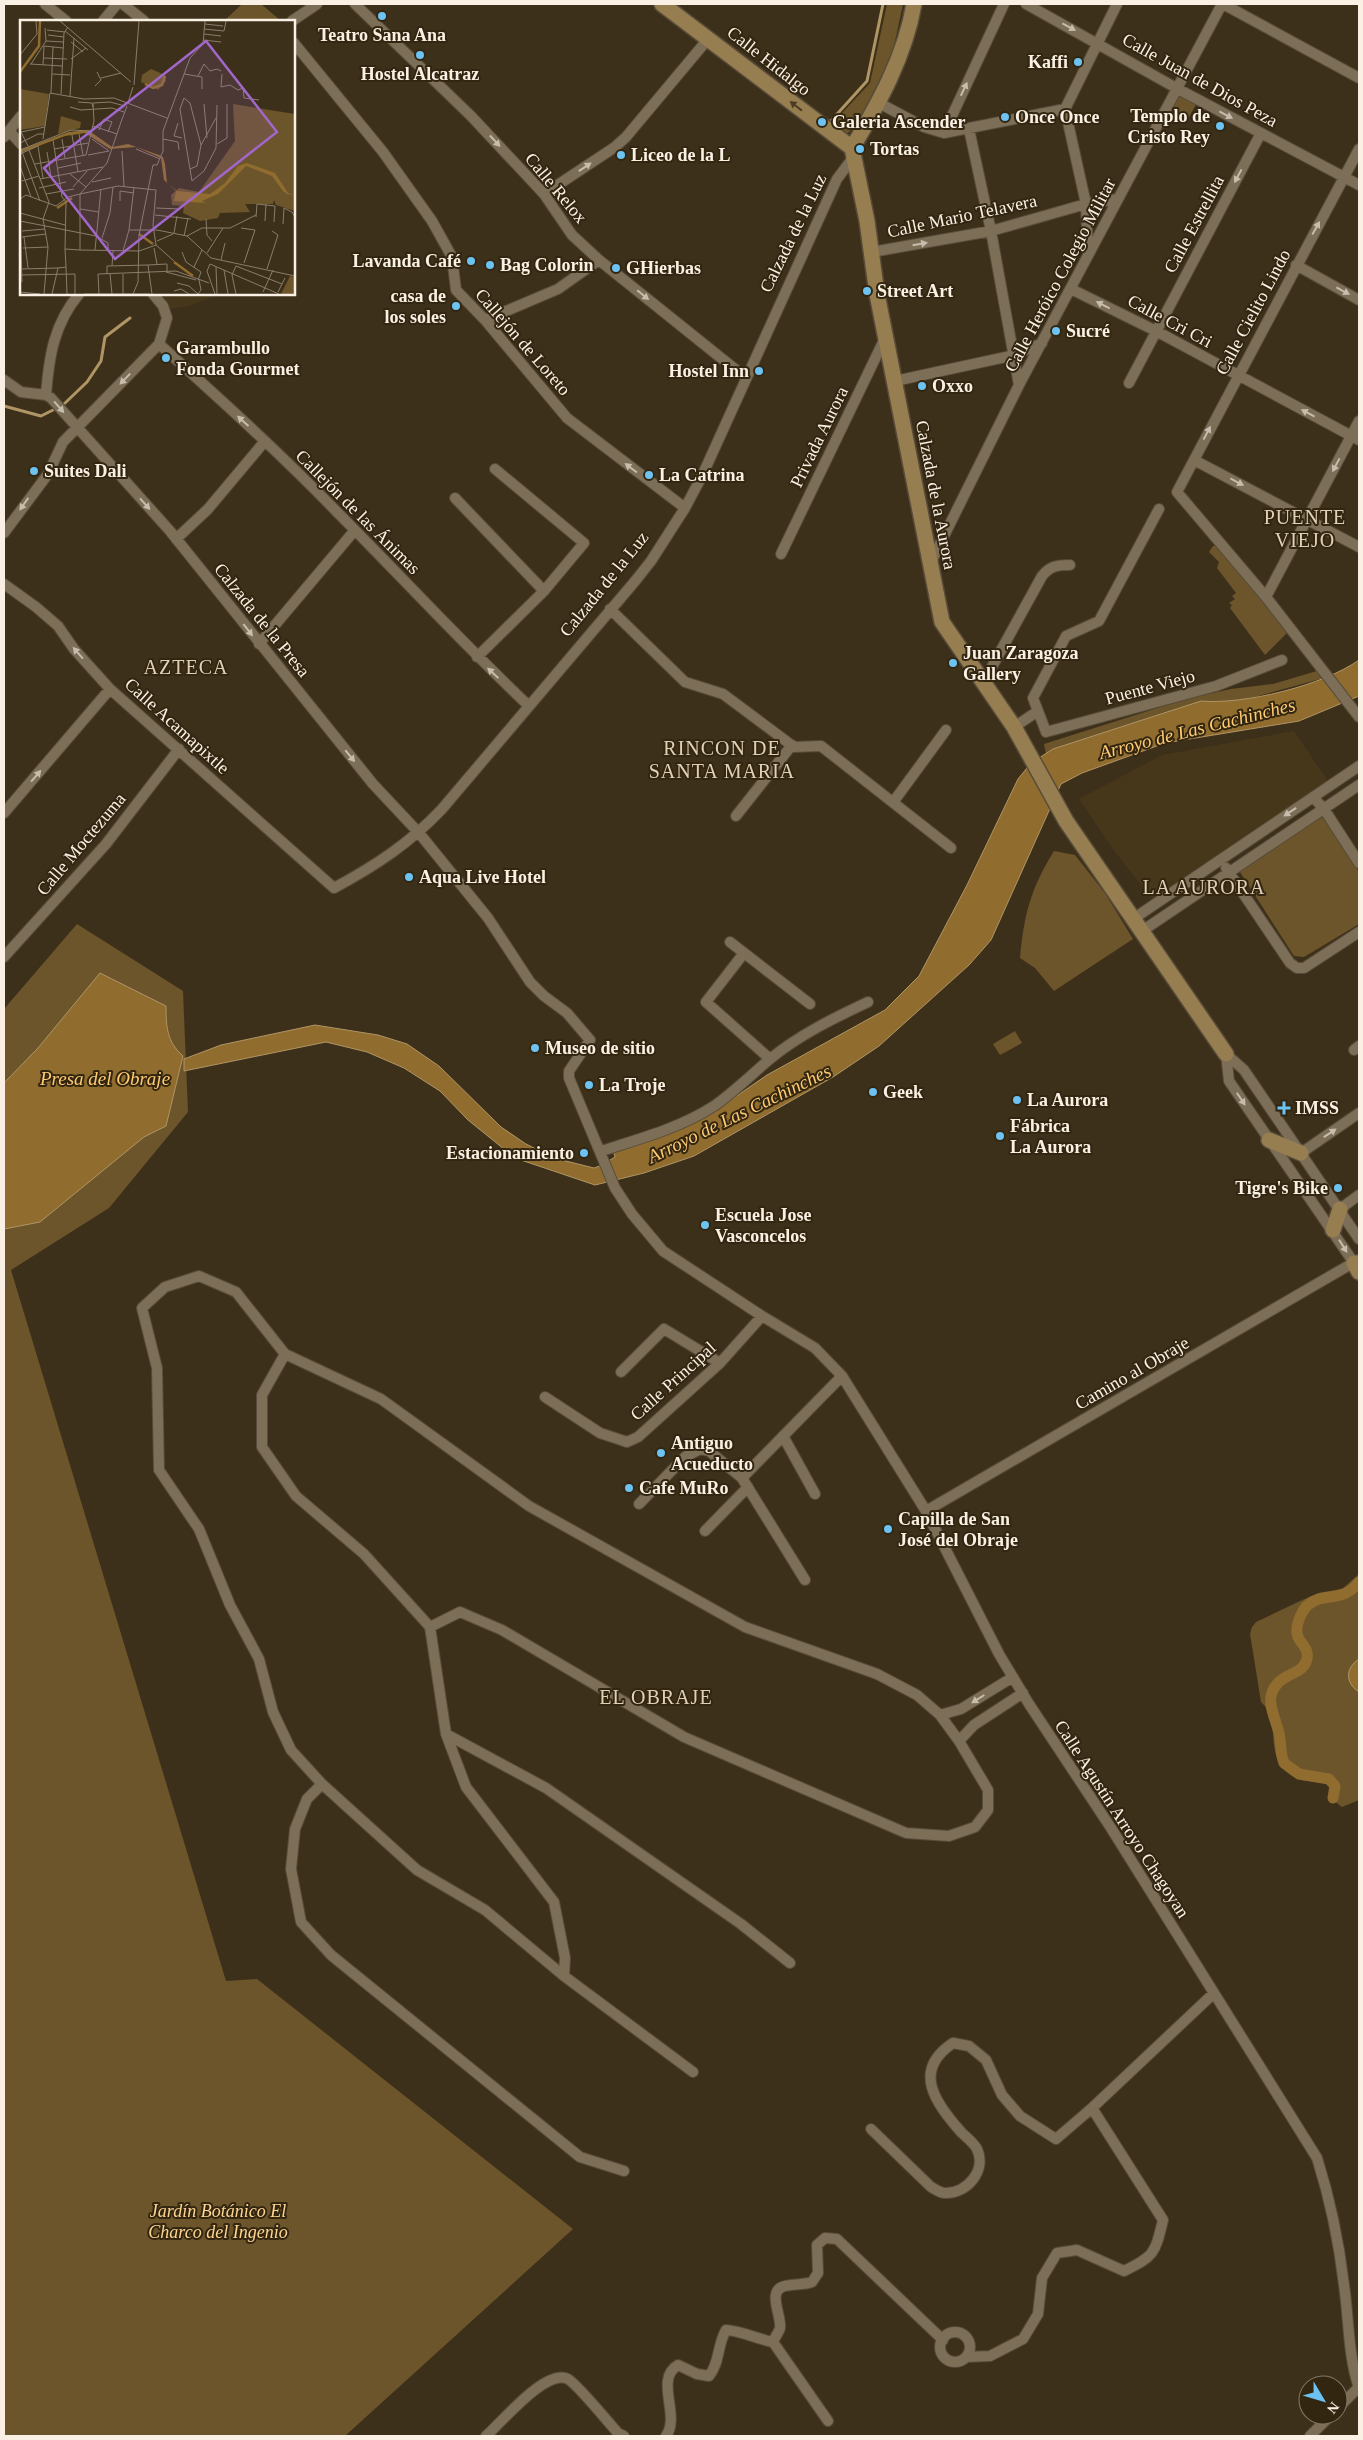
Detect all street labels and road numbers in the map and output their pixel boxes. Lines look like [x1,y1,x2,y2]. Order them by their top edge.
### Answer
street label: Calle Hidalgo [723,22,815,100]
street label: Calle Juan de Dios Peza [1119,29,1281,131]
street label: Calle Relox [521,149,591,227]
street label: Calzada de la Luz [756,170,830,296]
street label: Calle Estrellita [1160,172,1228,276]
street label: Calle Heróico Colegio Militar [1000,175,1120,375]
street label: Calle Mario Telavera [885,190,1039,242]
street label: Calle Cielito Lindo [1212,246,1294,378]
street label: Callejón de Loreto [471,285,575,399]
street label: Calle Cri Cri [1124,290,1216,352]
street label: Privada Aurora [786,383,852,491]
street label: Calzada de la Aurora [912,419,960,571]
street label: Callejón de las Ánimas [292,445,425,578]
street label: Calzada de la Luz [555,527,653,641]
street label: Calzada de la Presa [210,559,314,681]
street label: Puente Viejo [1103,665,1197,709]
street label: Calle Acamapixtle [121,674,233,778]
street label: Calle Moctezuma [32,789,130,899]
street label: Camino al Obraje [1072,1332,1192,1414]
street label: Calle Principal [626,1338,720,1424]
street label: Calle Agustín Arroyo Chagoyan [1051,1716,1193,1922]

